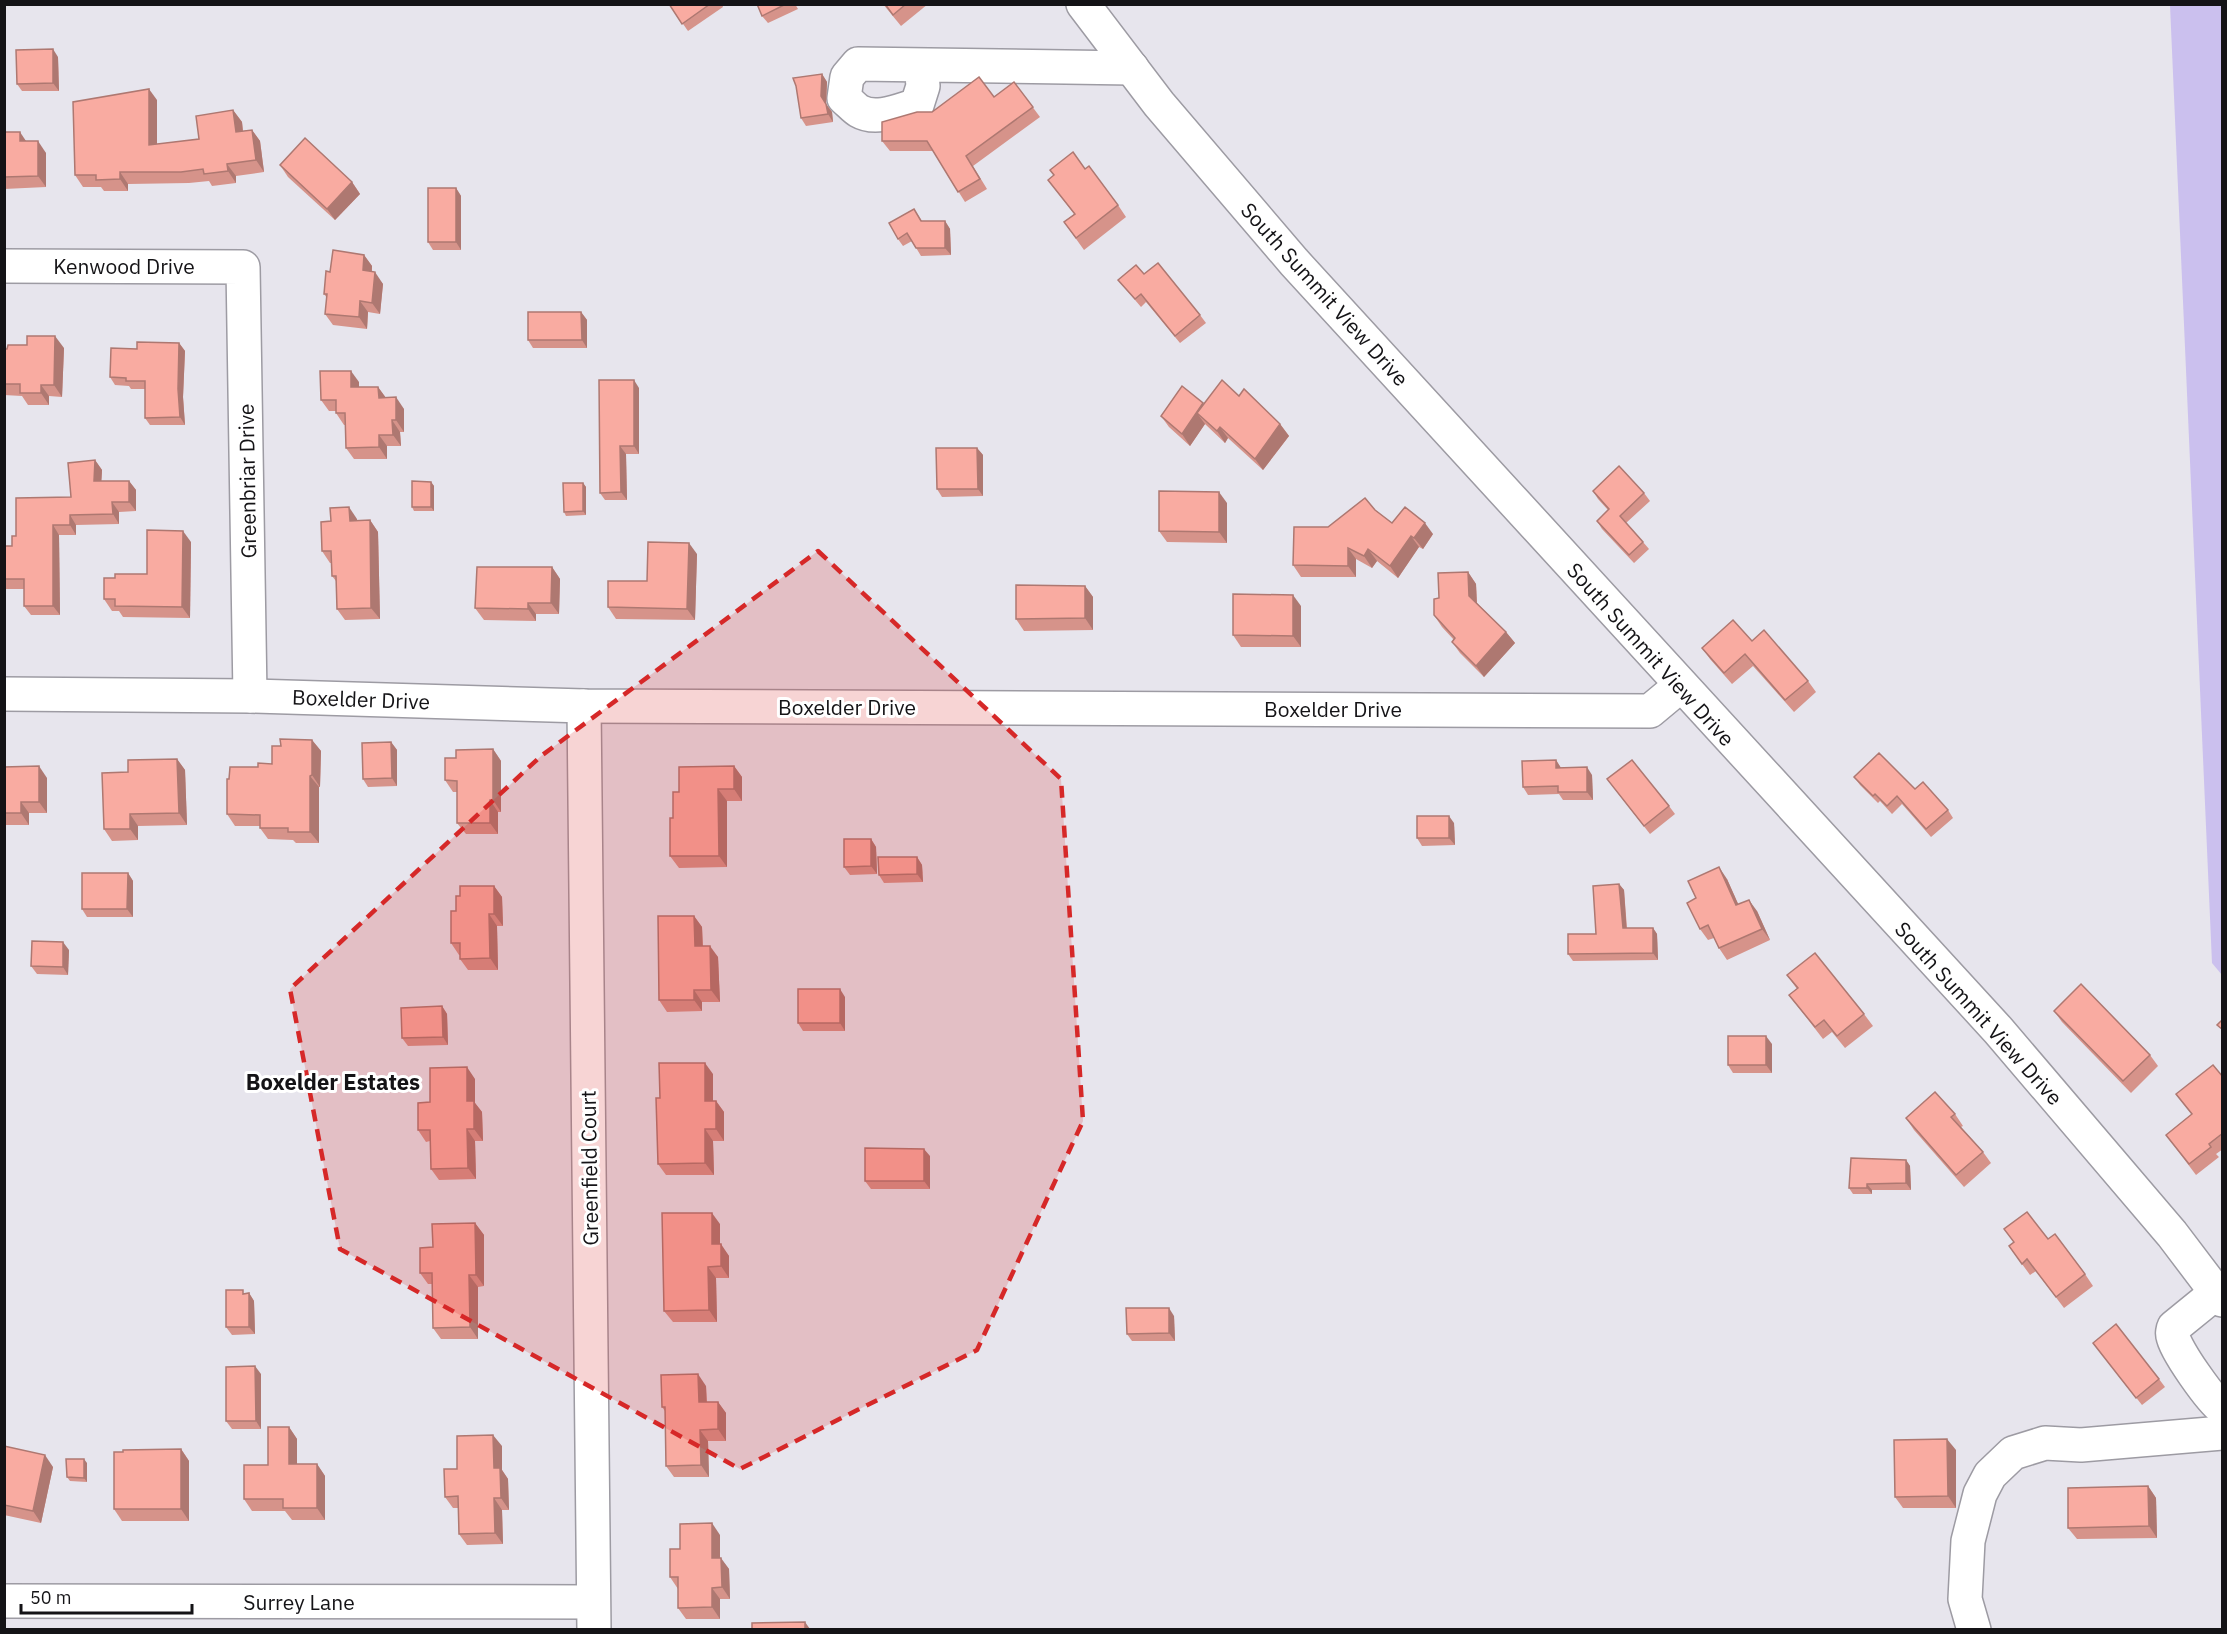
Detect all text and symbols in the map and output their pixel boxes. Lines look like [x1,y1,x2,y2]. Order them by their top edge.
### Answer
street label: South Summit View Drive [1235,196,1415,392]
street label: Kenwood Drive [53,252,195,280]
street label: Greenbriar Drive [232,403,262,559]
street label: South Summit View Drive [1561,556,1741,752]
street label: Boxelder Drive [292,683,430,715]
street label: Boxelder Drive [778,693,916,721]
street label: Boxelder Drive [1264,695,1402,723]
street label: South Summit View Drive [1889,915,2069,1111]
district label: Boxelder Estates [246,1067,420,1096]
street label: Greenfield Court [574,1090,604,1246]
scale bar [21,1577,192,1615]
text: 50 m [30,1586,72,1609]
street label: Surrey Lane [243,1588,355,1616]

